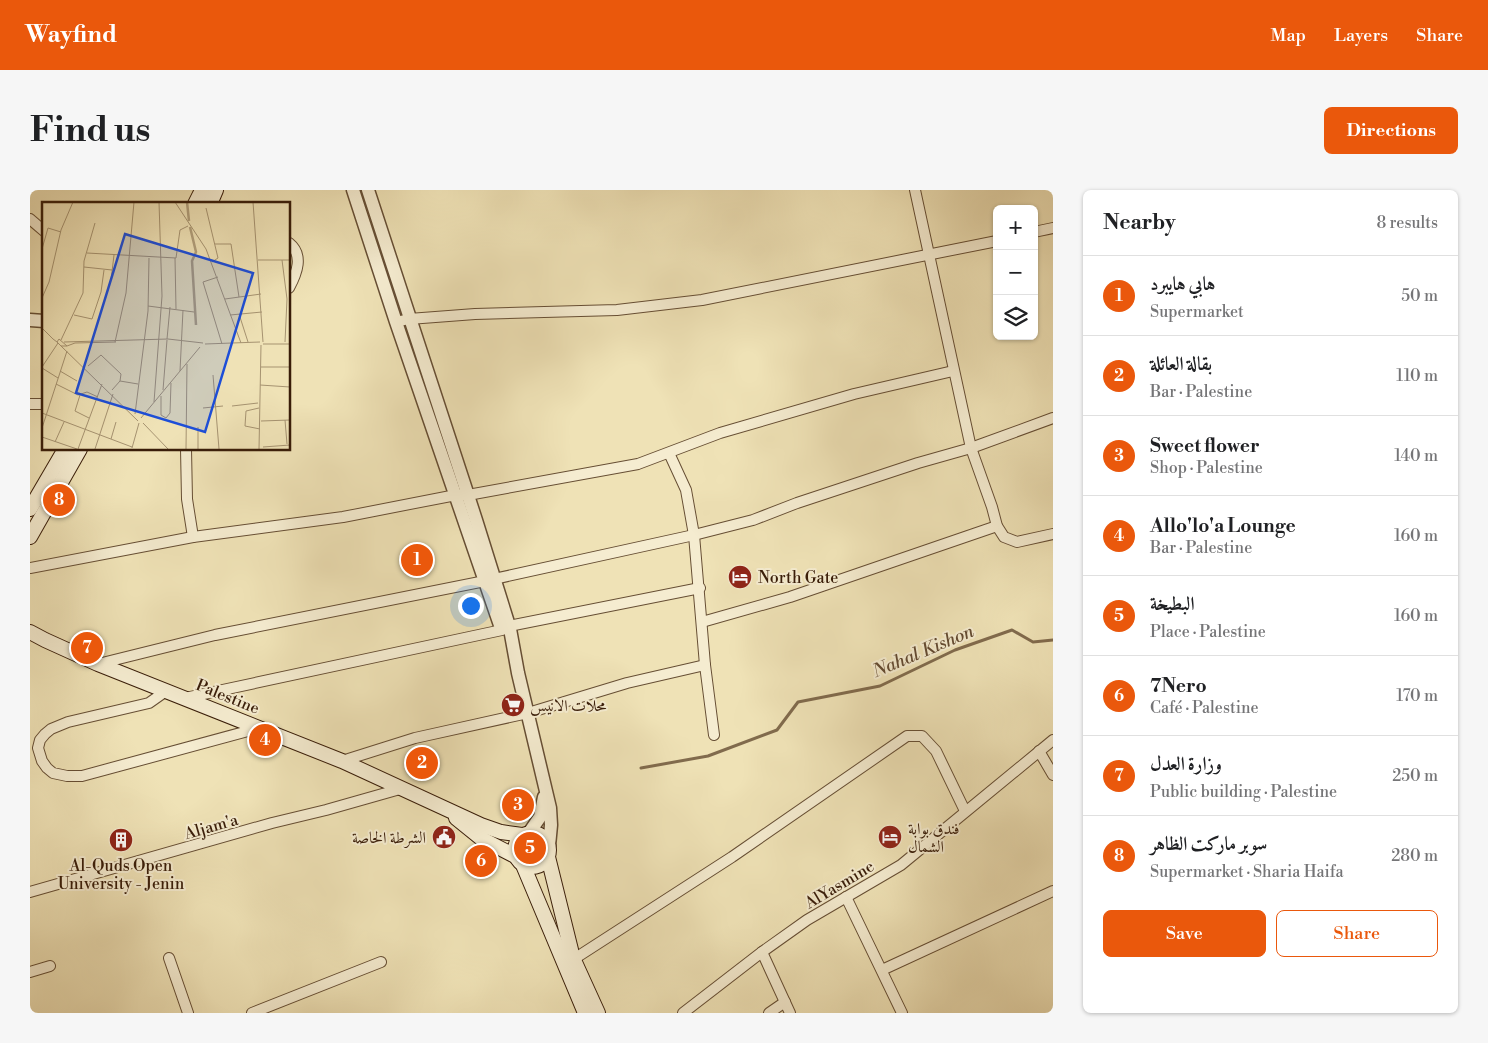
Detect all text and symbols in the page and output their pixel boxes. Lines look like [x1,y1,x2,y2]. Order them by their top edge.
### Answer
text: Wayfind [25,20,117,50]
text: Map [1271,24,1306,47]
text: Layers [1334,24,1388,47]
text: Share [1416,24,1463,47]
button: Directions [1324,107,1458,154]
text: Find us [30,109,150,152]
inset map [42,202,290,450]
map controls [993,205,1038,340]
button: + [993,205,1038,250]
text: Nearby [1103,210,1176,236]
text: 8 results [1376,213,1438,233]
button: − [993,250,1038,295]
text: هابي هايبرد [1150,272,1215,296]
text: 1 [1115,286,1123,306]
text: 50 m [1401,286,1438,306]
button: layers [993,295,1038,340]
text: Supermarket [1150,302,1244,322]
text: بقالة العائلة [1150,352,1212,376]
text: 2 [1114,366,1124,386]
text: 110 m [1396,366,1438,386]
text: Bar · Palestine [1150,382,1252,402]
text: Sweet flower [1150,434,1260,458]
text: 3 [1114,446,1124,466]
text: 140 m [1394,446,1438,466]
text: Shop · Palestine [1150,458,1263,478]
pin: 8 [43,481,75,519]
text: Allo'lo'a Lounge [1150,514,1296,538]
text: 4 [1114,526,1124,546]
text: 160 m [1394,526,1438,546]
text: Bar · Palestine [1150,538,1252,558]
pin: 1 [401,541,433,579]
hotel icon: North Gate [727,564,753,590]
place label: North Gate [758,568,838,588]
text: البطيخة [1150,592,1195,616]
your location [458,593,484,619]
text: 5 [1114,606,1124,626]
text: 160 m [1394,606,1438,626]
water label: Nahal Kishon [868,619,978,683]
text: Place · Palestine [1150,622,1266,642]
pin: 7 [71,629,103,667]
text: 7Nero [1150,674,1207,698]
street label: Palestine [193,675,262,719]
text: 6 [1114,686,1124,706]
text: 170 m [1396,686,1438,706]
supermarket icon: محلات الانيس [500,692,526,718]
place label: محلات الانيس [530,696,607,716]
text: Café · Palestine [1150,698,1259,718]
pin: 4 [249,721,281,759]
pin: 2 [406,744,438,782]
text: وزارة العدل [1150,752,1222,776]
text: 7 [1114,766,1124,786]
text: 250 m [1392,766,1438,786]
text: Public building · Palestine [1150,782,1337,802]
pin: 3 [502,786,534,824]
street label: Aljam'a [181,810,241,844]
place label: فندق بوابة الشمال [908,819,960,857]
public building icon: الشرطة الخاصة [431,824,457,850]
hotel icon: فندق بوابة الشمال [877,824,903,850]
building icon: Al-Quds Open University - Jenin [108,827,134,853]
place label: الشرطة الخاصة [352,828,426,848]
pin: 5 [514,829,546,867]
text: سوبر ماركت الظاهر [1150,832,1267,856]
pin: 6 [465,842,497,880]
text: 8 [1114,846,1124,866]
text: 280 m [1391,846,1438,866]
place label: Al-Quds Open University - Jenin [58,856,185,894]
street label: AlYasmine [800,856,878,914]
text: Supermarket · Sharia Haifa [1150,862,1344,882]
button: Save [1103,910,1266,957]
button: Share [1276,910,1438,957]

